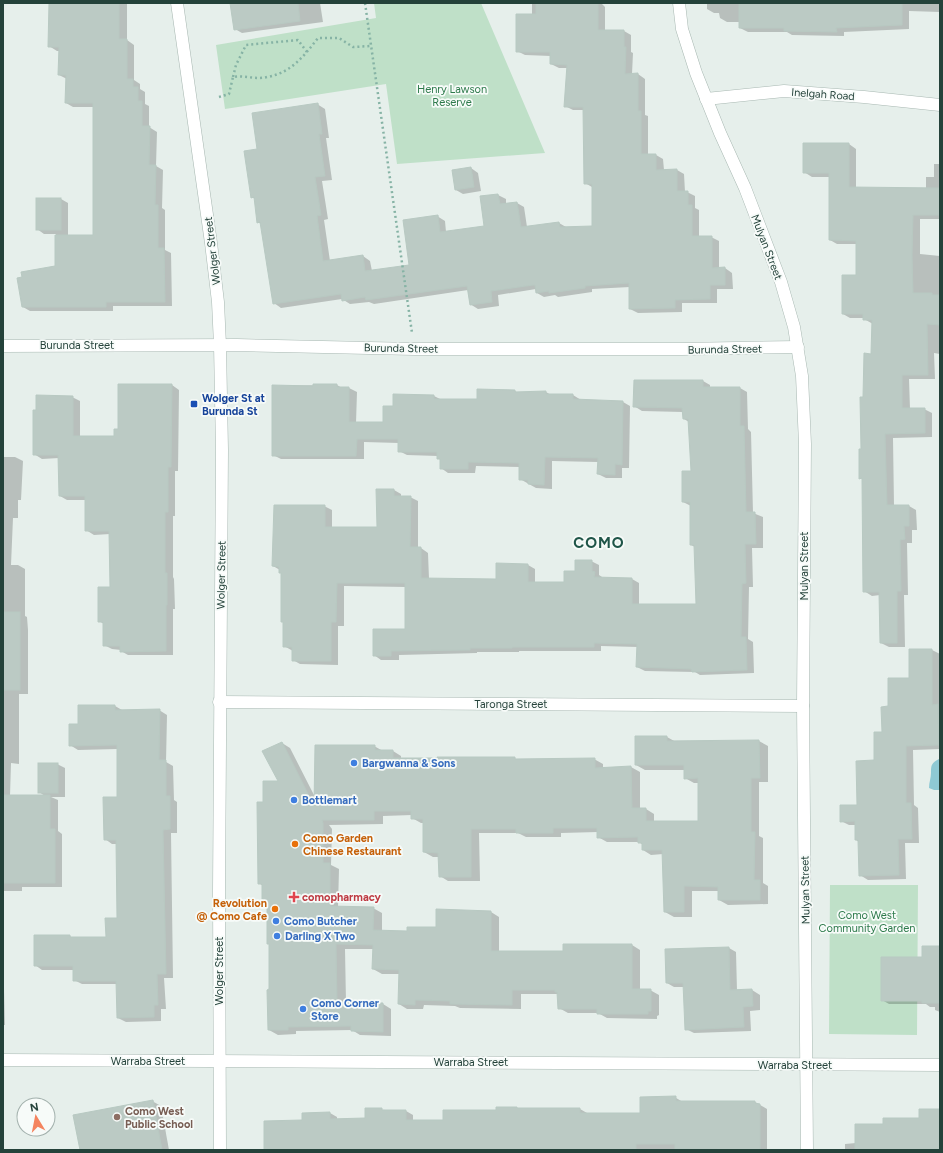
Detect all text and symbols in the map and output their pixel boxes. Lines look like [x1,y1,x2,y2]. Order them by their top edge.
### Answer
park label: Henry Lawson Reserve [417,83,487,109]
street label: Inelgah Road [791,86,855,103]
street label: Mulyan Street [748,213,785,282]
street label: Wolger Street [202,216,223,286]
street label: Burunda Street [40,339,114,352]
street label: Burunda Street [364,341,438,356]
street label: Burunda Street [688,342,762,357]
place label: Wolger St at Burunda St [202,392,266,418]
marker: Wolger St at Burunda St [189,399,199,409]
street label: Mulyan Street [798,532,811,600]
district label: COMO [573,534,625,552]
street label: Wolger Street [214,541,229,609]
street label: Taronga Street [475,698,547,711]
place label: Bargwanna & Sons [362,757,455,770]
marker: Bargwanna & Sons [349,758,359,768]
place label: Bottlemart [302,794,357,807]
marker: Bottlemart [289,795,299,805]
place label: Como Garden Chinese Restaurant [303,832,402,858]
marker: Como Garden Chinese Restaurant [290,839,300,849]
street label: Mulyan Street [798,855,813,924]
place label: comopharmacy [302,891,382,904]
marker: comopharmacy [289,892,299,902]
place label: Revolution @ Como Cafe [196,897,267,923]
marker: Revolution @ Como Cafe [270,904,280,914]
park label: Como West Community Garden [819,909,915,935]
place label: Como Butcher [284,915,358,928]
marker: Como Butcher [271,916,281,926]
place label: Darling X Two [285,930,356,943]
marker: Darling X Two [272,931,282,941]
street label: Wolger Street [213,937,226,1005]
place label: Como Corner Store [311,997,380,1023]
marker: Como Corner Store [298,1004,308,1014]
street label: Warraba Street [111,1055,185,1068]
street label: Warraba Street [434,1056,508,1069]
street label: Warraba Street [758,1059,832,1072]
north arrow [16,1097,56,1137]
text: N [29,1101,40,1115]
place label: Como West Public School [125,1105,193,1131]
marker: Como West Public School [112,1112,122,1122]

